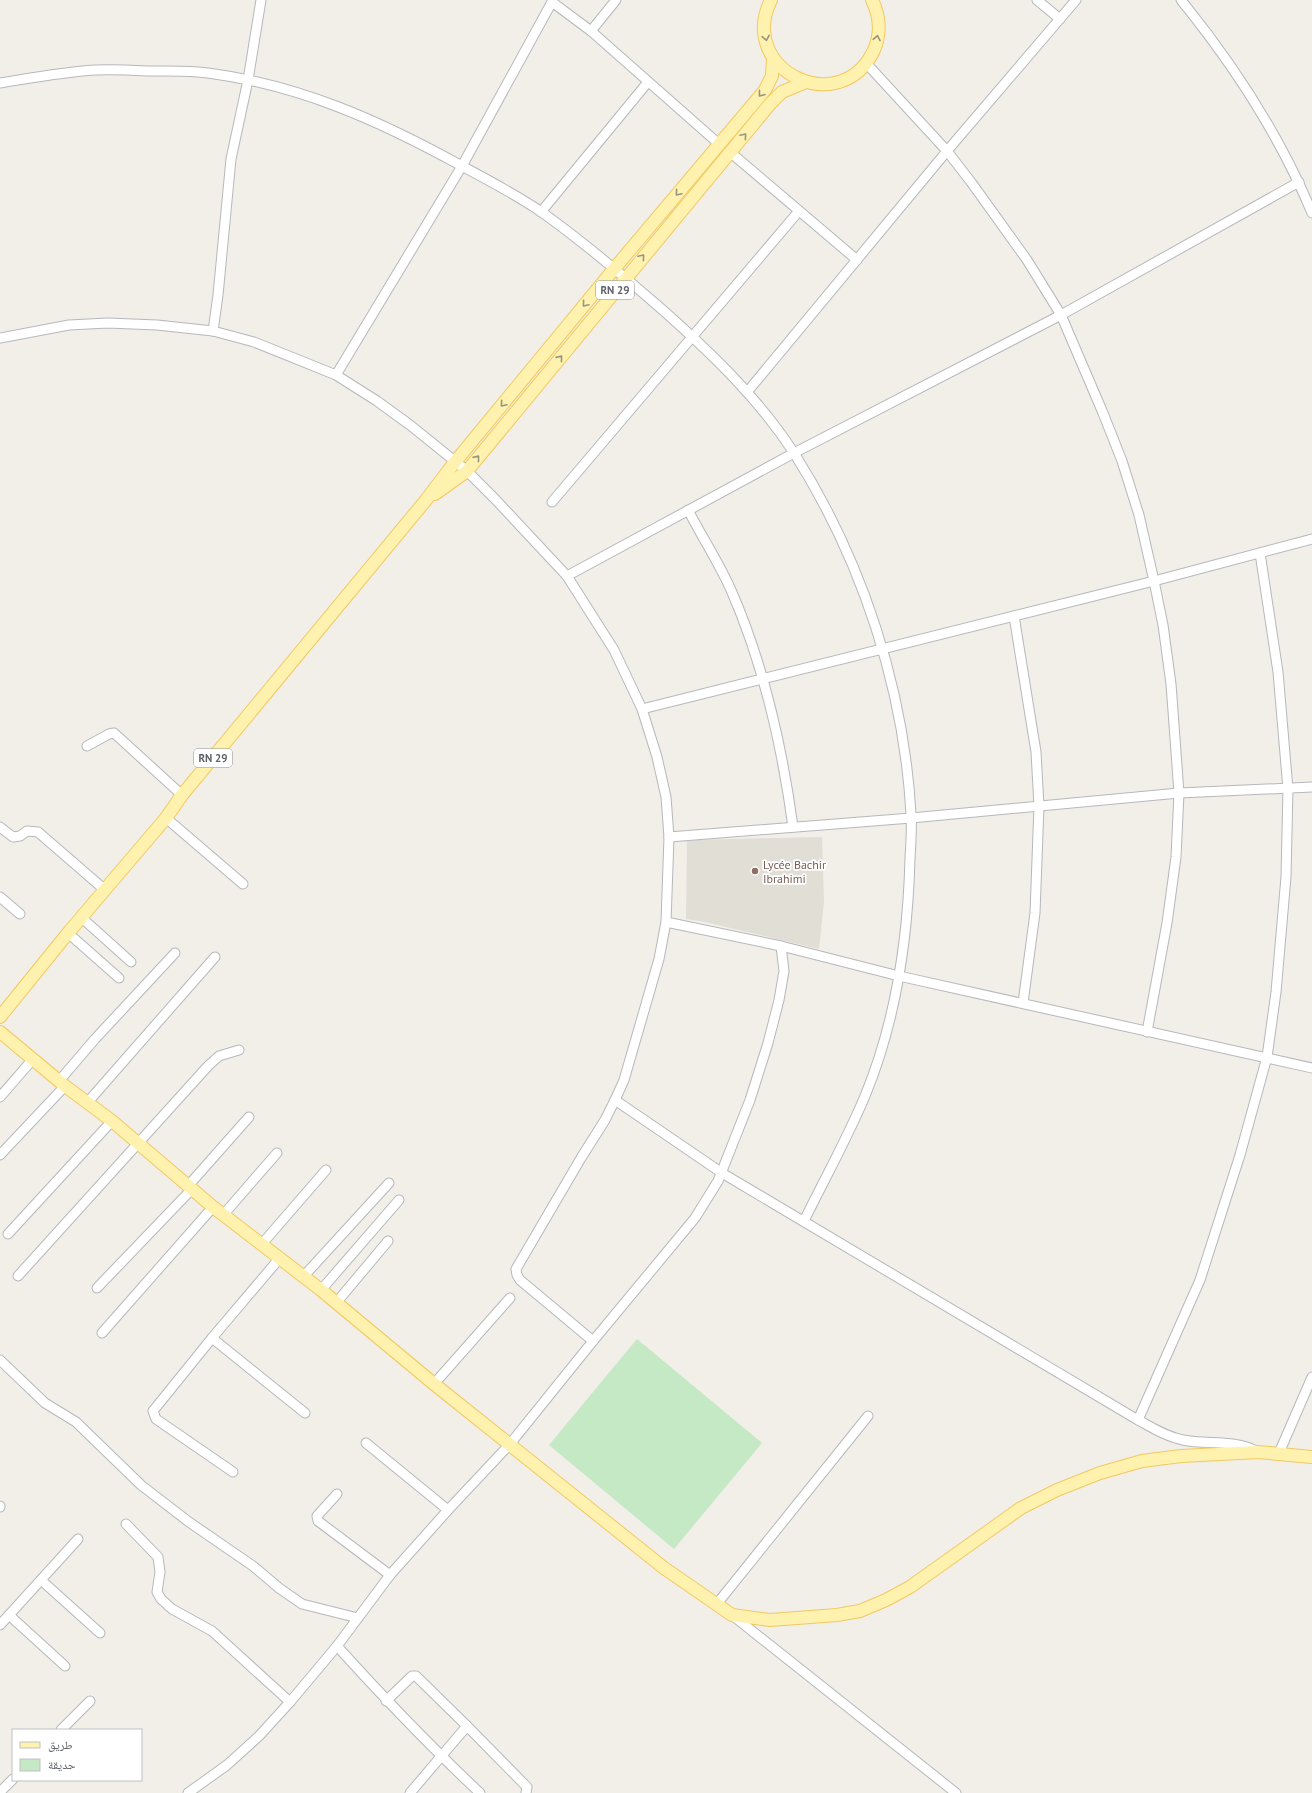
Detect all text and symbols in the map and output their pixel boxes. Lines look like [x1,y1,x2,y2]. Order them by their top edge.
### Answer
one-way arrow [872,34,881,41]
one-way arrow [761,35,770,41]
one-way arrow [759,89,766,96]
one-way arrow [739,133,746,140]
one-way arrow [675,189,682,196]
one-way arrow [638,254,645,262]
road number: RN 29 [596,281,634,299]
one-way arrow [583,299,590,306]
one-way arrow [555,355,562,362]
one-way arrow [500,399,507,406]
one-way arrow [473,455,480,463]
road number: RN 29 [194,749,232,767]
place label: Lycée Bachir Ibrahimi [763,857,826,886]
marker: Lycée Bachir Ibrahimi [750,866,760,876]
legend [12,1729,142,1781]
text: طريق [48,1737,73,1752]
text: حديقة [48,1757,76,1772]

